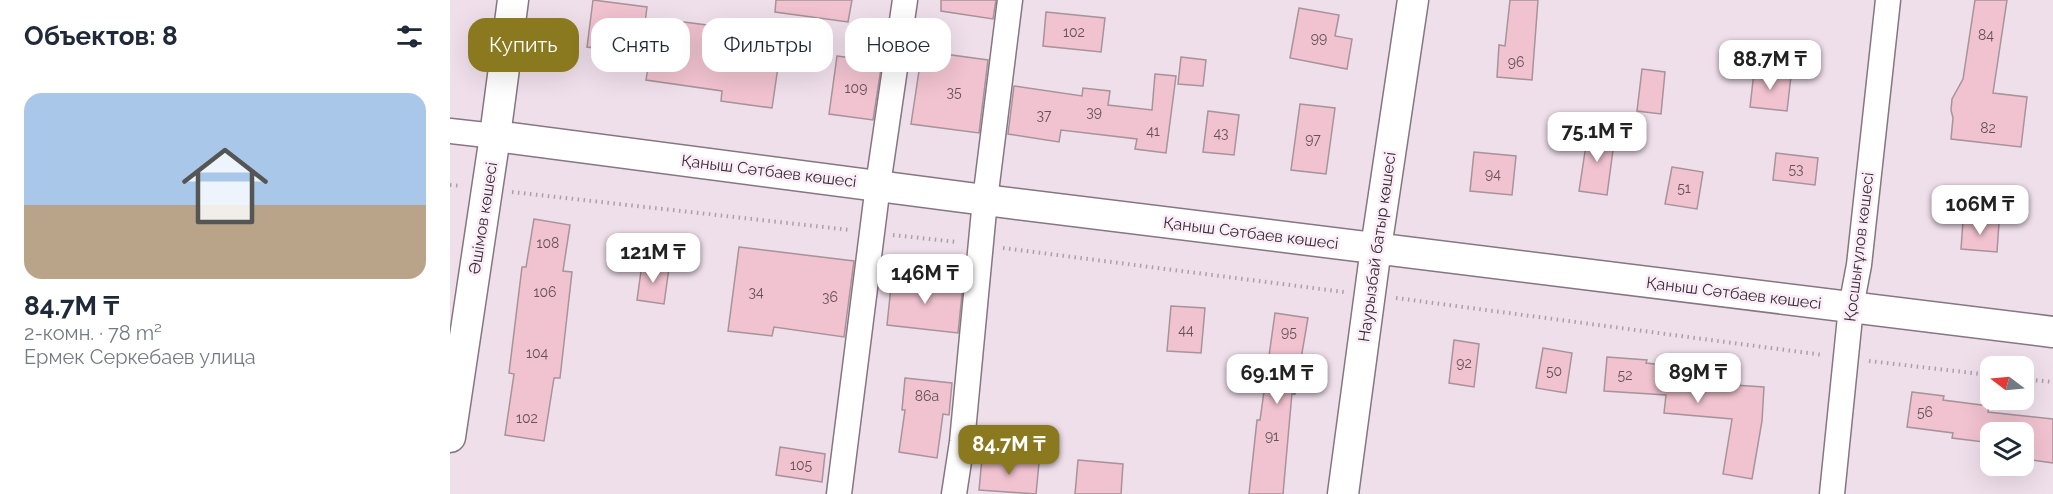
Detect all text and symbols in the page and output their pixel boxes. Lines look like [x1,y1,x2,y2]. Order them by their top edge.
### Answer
chip: Купить [468,18,579,72]
chip: Снять [591,18,690,72]
chip: Фильтры [702,18,833,72]
chip: Новое [845,18,951,72]
icon: filters [393,20,426,53]
text: Объектов: 8 [24,21,178,51]
house number: 102 [1063,24,1085,40]
house number: 84 [1978,27,1994,43]
house number: 99 [1311,30,1327,46]
pin: 88.7M ₸ [1715,40,1825,91]
text: 88.7M ₸ [1733,47,1807,71]
house number: 96 [1508,54,1524,70]
house number: 109 [845,80,867,96]
house number: 35 [946,84,962,100]
house number: 39 [1086,104,1102,120]
house number: 37 [1037,107,1052,123]
pin: 75.1M ₸ [1542,112,1652,163]
text: 75.1M ₸ [1562,119,1632,143]
house number: 82 [1980,120,1996,136]
house number: 41 [1146,123,1160,139]
house number: 43 [1213,125,1229,141]
house number: 97 [1305,131,1321,147]
icon: home [171,132,279,240]
street label: Қаныш Сәтбаев көшесі [680,151,858,191]
street label: Наурызбай батыр көшесі [1354,151,1400,343]
street label: Әшімов көшесі [465,161,501,275]
house number: 53 [1788,161,1804,177]
house number: 94 [1485,166,1501,182]
street label: Қосшығұлов көшесі [1840,171,1878,323]
house number: 51 [1677,180,1691,196]
pin: 106M ₸ [1931,185,2029,236]
text: 106M ₸ [1946,192,2014,216]
street label: Қаныш Сәтбаев көшесі [1162,213,1340,253]
pin: 121M ₸ [604,233,702,284]
house number: 108 [537,235,559,251]
text: 121M ₸ [620,240,686,264]
pin: 146M ₸ [876,254,974,305]
text: 146M ₸ [891,261,959,285]
street label: Қаныш Сәтбаев көшесі [1645,273,1823,313]
house number: 106 [533,284,557,300]
house number: 34 [748,284,764,300]
house number: 36 [822,289,838,305]
text: 84.7M ₸ [24,291,119,321]
text: 2-комн. · 78 m² [24,321,162,345]
house number: 44 [1178,322,1194,338]
house number: 95 [1281,324,1297,340]
text: Ермек Серкебаев улица [24,345,256,369]
house number: 104 [526,345,548,361]
pin: 89M ₸ [1656,353,1740,404]
pin: 69.1M ₸ [1222,354,1332,405]
house number: 92 [1456,355,1472,371]
north arrow [1980,356,2034,410]
map controls [1980,356,2034,476]
text: 89M ₸ [1669,360,1727,384]
text: 69.1M ₸ [1241,361,1313,385]
house number: 50 [1546,363,1562,379]
house number: 52 [1618,367,1632,383]
house number: 86а [915,388,939,404]
house number: 56 [1917,404,1933,420]
house number: 102 [516,410,538,426]
button: layers [1980,422,2034,476]
pin: 84.7M ₸ [954,425,1064,476]
house number: 91 [1265,428,1279,444]
text: 84.7M ₸ [972,432,1046,456]
house number: 105 [790,457,812,473]

